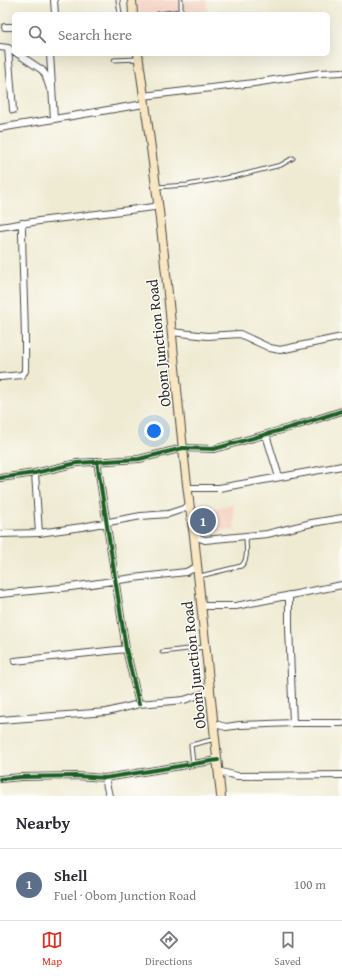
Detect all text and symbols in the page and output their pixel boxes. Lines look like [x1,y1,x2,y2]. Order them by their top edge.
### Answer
search box [12,12,330,56]
icon: search [26,23,48,45]
text: Search here [58,24,132,45]
street label: Obom Junction Road [141,278,176,408]
your location [144,421,164,441]
pin: 1 [190,506,216,536]
street label: Obom Junction Road [176,600,211,730]
text: Nearby [16,810,70,835]
text: Shell [54,865,87,886]
text: 1 [26,875,32,894]
text: 100 m [294,875,326,894]
text: Fuel · Obom Junction Road [54,886,196,905]
tab: Map [41,929,63,969]
tab: Directions [145,929,192,969]
tab: Saved [274,929,301,969]

